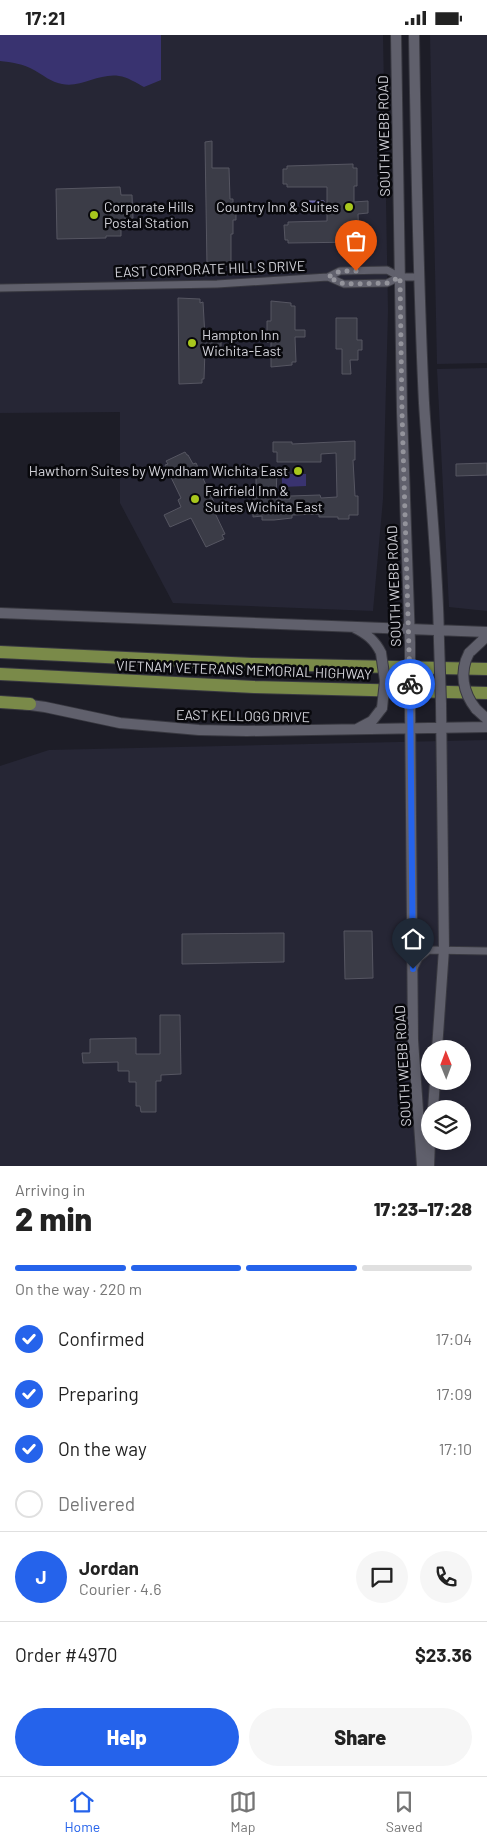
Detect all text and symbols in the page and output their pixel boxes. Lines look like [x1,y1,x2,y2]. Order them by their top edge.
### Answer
text: 17:21 [25,6,65,29]
street label: SOUTH WEBB ROAD [374,75,393,197]
place label: Corporate Hills Postal Station [104,198,194,231]
place label: Country Inn & Suites [216,198,339,215]
marker: Country Inn & Suites [343,201,355,213]
marker: Corporate Hills Postal Station [88,209,100,221]
pin [335,220,377,271]
icon: bag [342,227,370,255]
street label: EAST CORPORATE HILLS DRIVE [114,257,306,280]
place label: Hampton Inn Wichita-East [202,326,281,359]
marker: Hampton Inn Wichita-East [186,337,198,349]
place label: Hawthorn Suites by Wyndham Wichita East [29,462,288,479]
marker: Hawthorn Suites by Wyndham Wichita East [292,465,304,477]
place label: Fairfield Inn & Suites Wichita East [205,482,323,515]
marker: Fairfield Inn & Suites Wichita East [189,493,201,505]
street label: SOUTH WEBB ROAD [383,525,404,647]
street label: VIETNAM VETERANS MEMORIAL HIGHWAY [116,657,372,682]
courier [385,659,435,709]
icon: bike [396,670,424,698]
street label: EAST KELLOGG DRIVE [176,706,310,725]
pin [392,918,434,969]
icon: home [399,925,427,953]
street label: SOUTH WEBB ROAD [391,1005,414,1127]
north arrow [421,1040,471,1090]
map controls [421,1040,471,1150]
button: layers [421,1100,471,1150]
text: Arriving in [15,1180,85,1199]
text: 17:23–17:28 [374,1197,472,1220]
text: 2 min [15,1199,92,1237]
text: On the way · 220 m [15,1279,142,1298]
icon: check [15,1325,43,1353]
text: Confirmed [58,1327,145,1350]
text: 17:04 [436,1329,472,1348]
icon: check [15,1380,43,1408]
text: Preparing [58,1382,139,1405]
text: 17:09 [436,1384,472,1403]
icon: check [15,1435,43,1463]
text: On the way [58,1437,147,1460]
text: 17:10 [439,1439,472,1458]
text: Delivered [58,1492,135,1515]
button: chat [356,1551,408,1603]
button: phone [420,1551,472,1603]
text: Jordan [79,1556,139,1579]
text: J [35,1565,47,1588]
text: Courier · 4.6 [79,1579,162,1598]
text: Order #4970 [15,1643,117,1666]
text: $23.36 [415,1643,472,1666]
button: Help [15,1708,239,1766]
button: Share [249,1708,472,1766]
tab: Home [64,1788,100,1835]
tab: Map [229,1788,257,1835]
tab: Saved [386,1788,423,1835]

